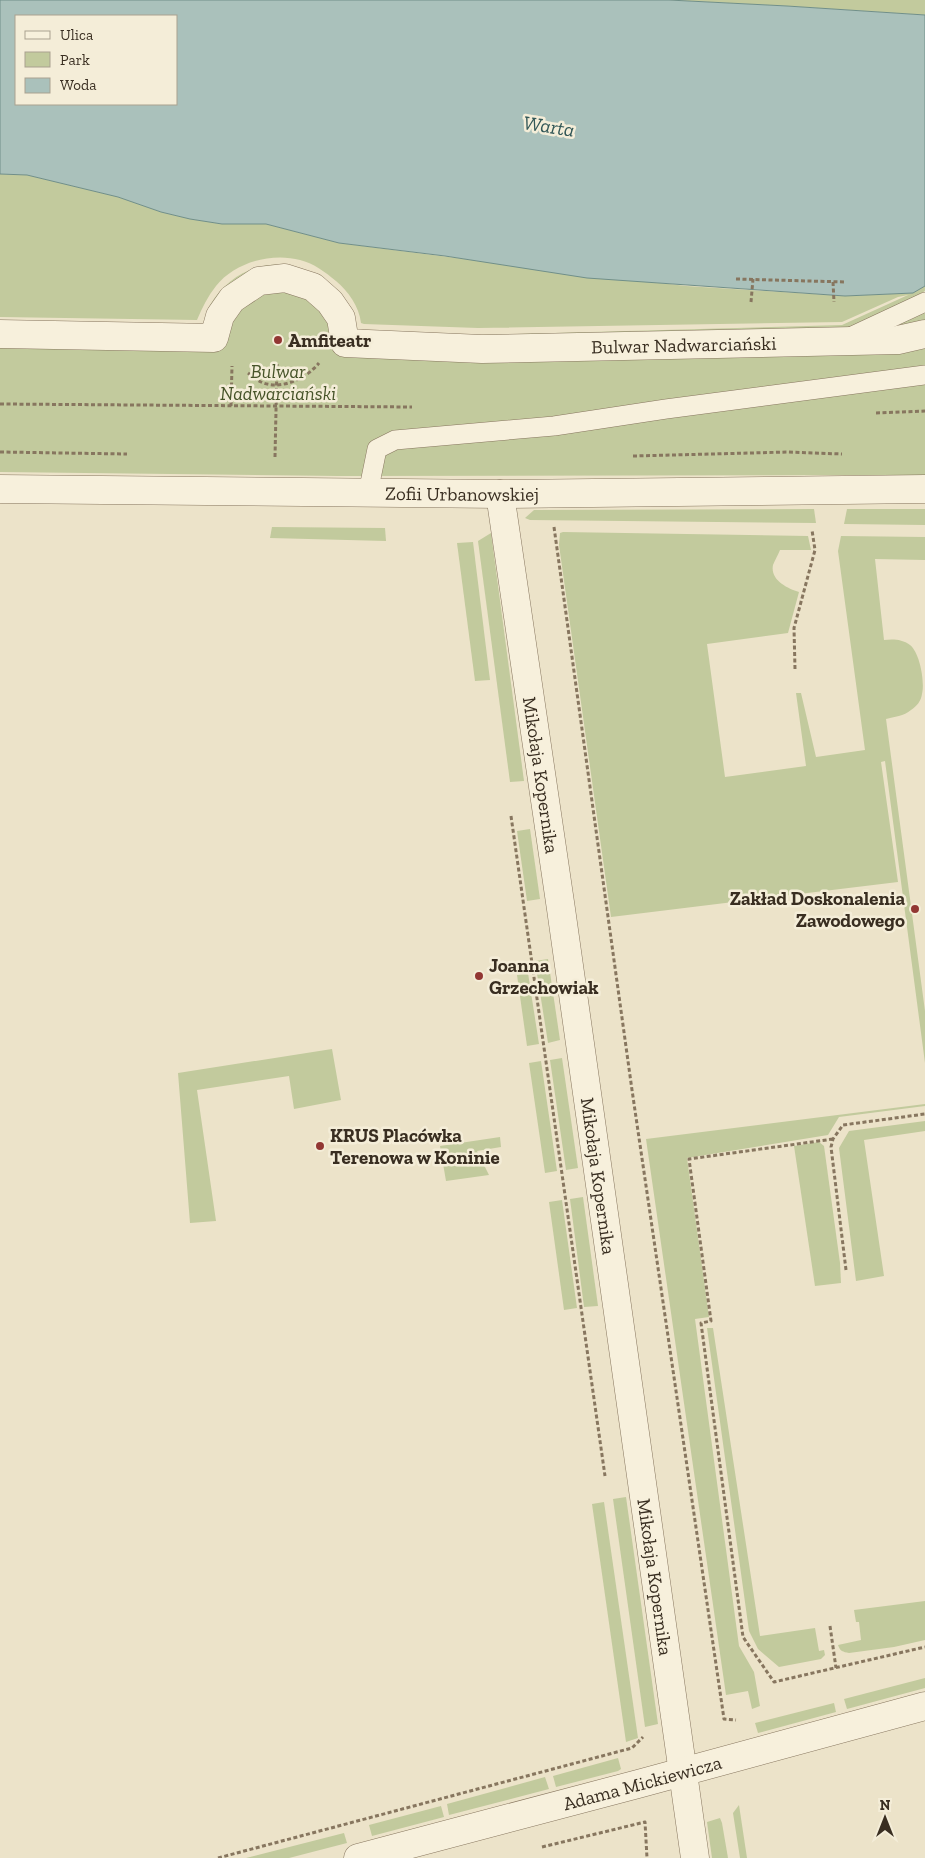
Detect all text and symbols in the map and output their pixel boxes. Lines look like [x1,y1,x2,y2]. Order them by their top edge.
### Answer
legend [15,15,178,105]
text: Ulica [60,26,93,44]
text: Park [60,51,90,69]
text: Woda [60,76,97,94]
water label: Warta [522,110,576,142]
place label: Amfiteatr [288,329,372,352]
street label: Bulwar Nadwarciański [591,331,777,358]
marker: Amfiteatr [272,334,284,346]
park label: Bulwar Nadwarciański [220,360,336,405]
street label: Zofii Urbanowskiej [385,481,539,506]
street label: Mikołaja Kopernika [518,695,564,855]
place label: Zakład Doskonalenia Zawodowego [730,887,905,932]
marker: Zakład Doskonalenia Zawodowego [909,903,921,915]
place label: Joanna Grzechowiak [489,954,599,999]
marker: Joanna Grzechowiak [473,970,485,982]
street label: Mikołaja Kopernika [576,1096,621,1256]
place label: KRUS Placówka Terenowa w Koninie [330,1124,500,1169]
marker: KRUS Placówka Terenowa w Koninie [314,1140,326,1152]
street label: Mikołaja Kopernika [633,1497,678,1657]
street label: Adama Mickiewicza [560,1750,724,1815]
north arrow [860,1793,910,1843]
text: N [880,1797,891,1814]

